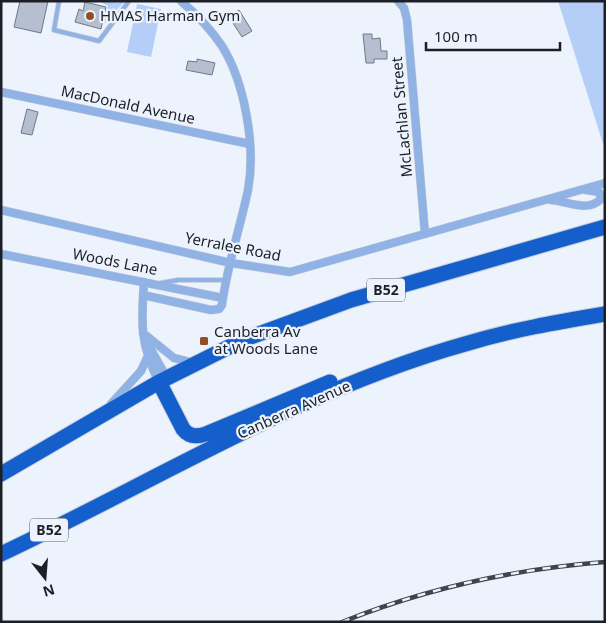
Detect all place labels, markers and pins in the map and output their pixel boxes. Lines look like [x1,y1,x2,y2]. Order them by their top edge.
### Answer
place label: HMAS Harman Gym [100,5,240,25]
marker: HMAS Harman Gym [84,10,96,22]
place label: Canberra Av at Woods Lane [214,321,318,358]
marker: Canberra Av at Woods Lane [198,335,210,347]

